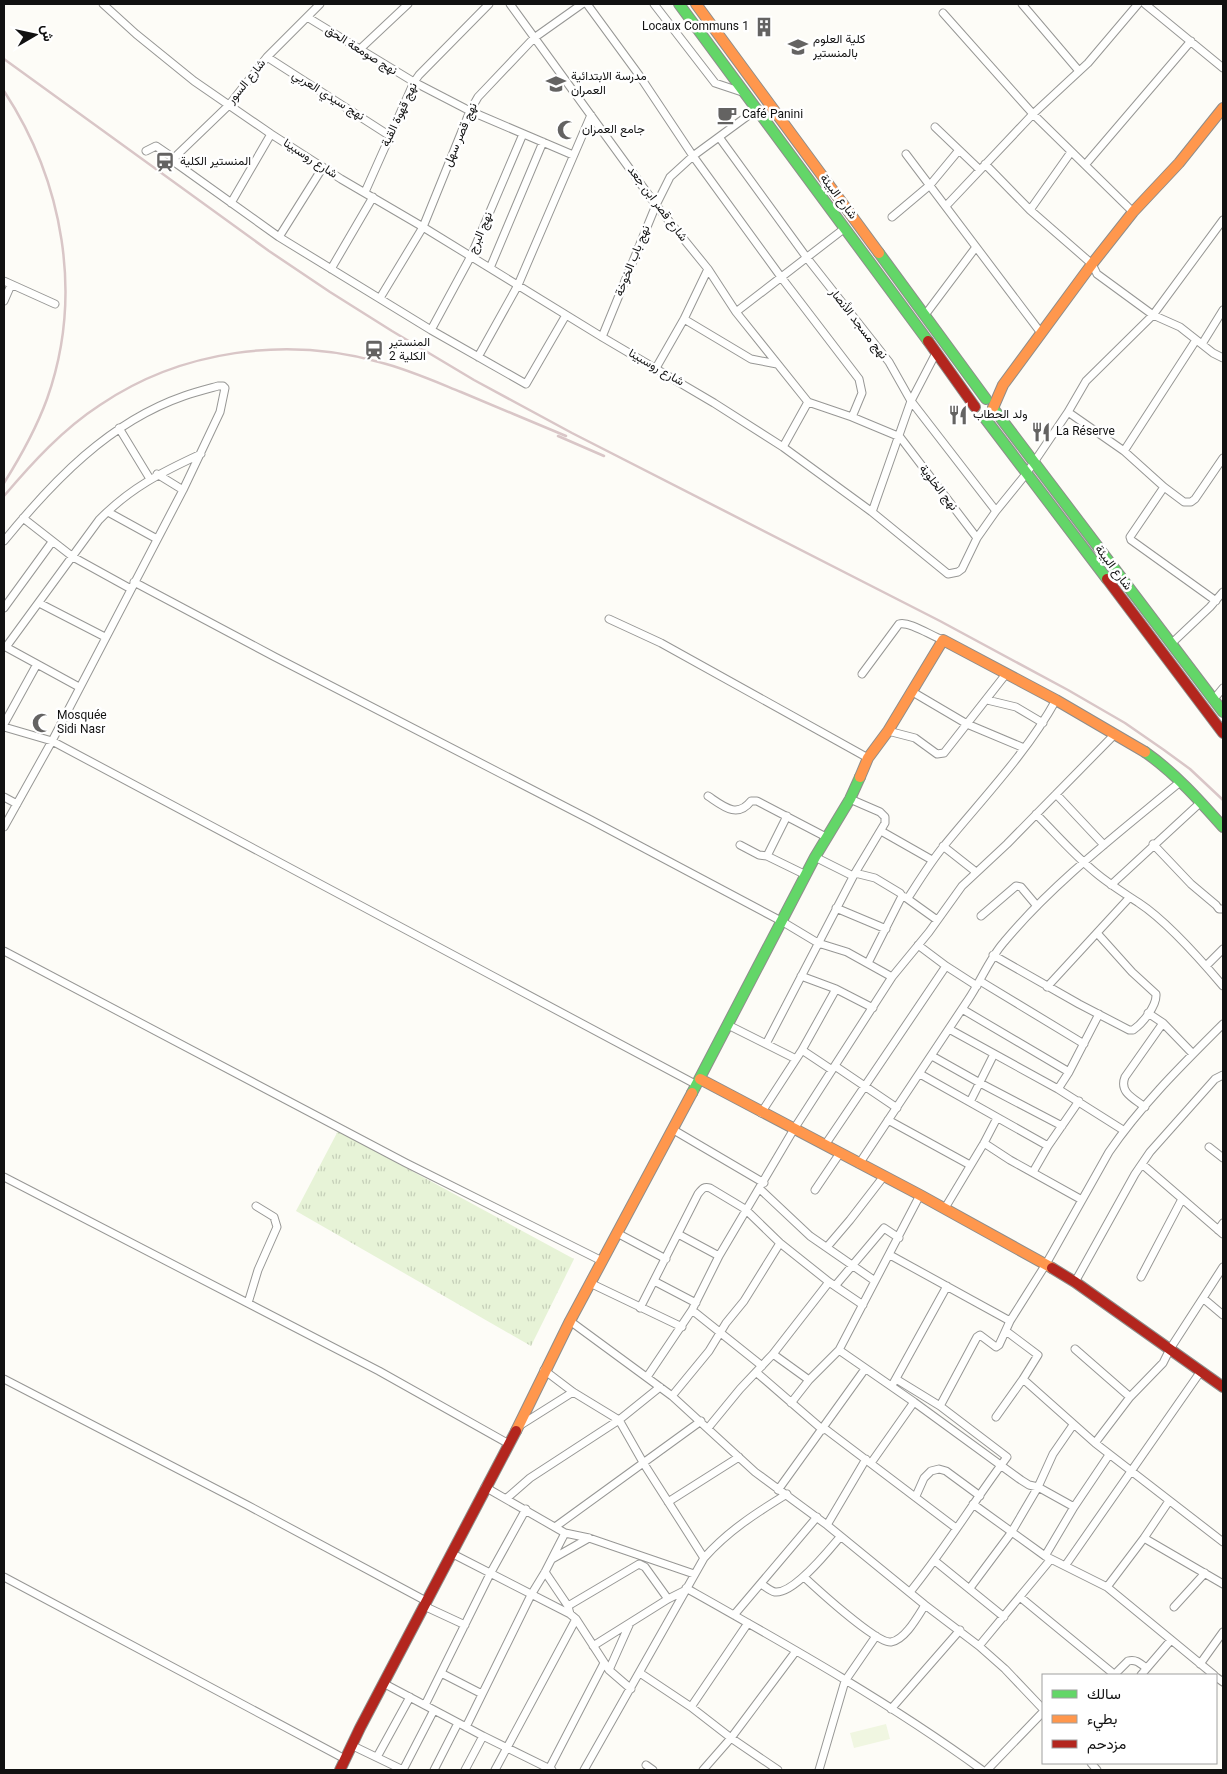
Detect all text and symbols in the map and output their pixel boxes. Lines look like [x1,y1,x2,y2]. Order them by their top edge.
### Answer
north arrow [10,10,60,60]
building icon: Locaux Communs 1 [753,16,775,38]
place label: Locaux Communs 1 [642,18,749,36]
street label: نهج صومعة الحق [322,22,400,80]
text: ش [34,23,58,43]
place label: كلية العلوم بالمنستير [812,31,865,63]
school or university icon: كلية العلوم بالمنستير [787,36,809,58]
street label: شارع السور [223,56,271,109]
street label: نهج سيدي العربي [288,66,368,126]
place label: مدرسة الابتدائية العمران [571,68,647,100]
school or university icon: مدرسة الابتدائية العمران [545,73,567,95]
street label: نهج قهوة القبة [377,80,423,150]
street label: نهج قصر سهل [439,100,483,170]
cafe icon: Café Panini [716,104,738,126]
place label: Café Panini [742,106,803,124]
mosque icon: جامع العمران [556,119,578,141]
place label: جامع العمران [582,121,645,139]
street label: شارع روسبينا [279,135,341,183]
station icon: المنستير الكلية [154,151,176,173]
place label: المنستير الكلية [180,153,251,171]
street label: شارع قصر ابن جعد [623,162,691,246]
street label: شارع البيئة [815,171,861,223]
street label: نهج البرج [464,209,498,257]
street label: نهج باب الخوخة [611,223,655,299]
street label: نهج مسجد الأنصار [824,284,891,363]
place label: المنستير الكلية 2 [388,334,430,366]
station icon: المنستير الكلية 2 [363,339,385,361]
street label: شارع روسبينا [625,345,687,391]
restaurant icon: ولد الحطاب [947,404,969,426]
place label: ولد الحطاب [973,406,1028,424]
restaurant icon: La Réserve [1030,421,1052,443]
place label: La Réserve [1056,423,1115,441]
street label: نهج الخلوية [914,461,962,515]
street label: شارع البيئة [1090,542,1136,594]
place label: Mosquée Sidi Nasr [57,707,107,739]
mosque icon: Mosquée Sidi Nasr [31,712,53,734]
legend [1042,1674,1217,1764]
text: سالك [1087,1684,1121,1707]
text: بطيء [1087,1709,1117,1732]
text: مزدحم [1087,1734,1126,1757]

